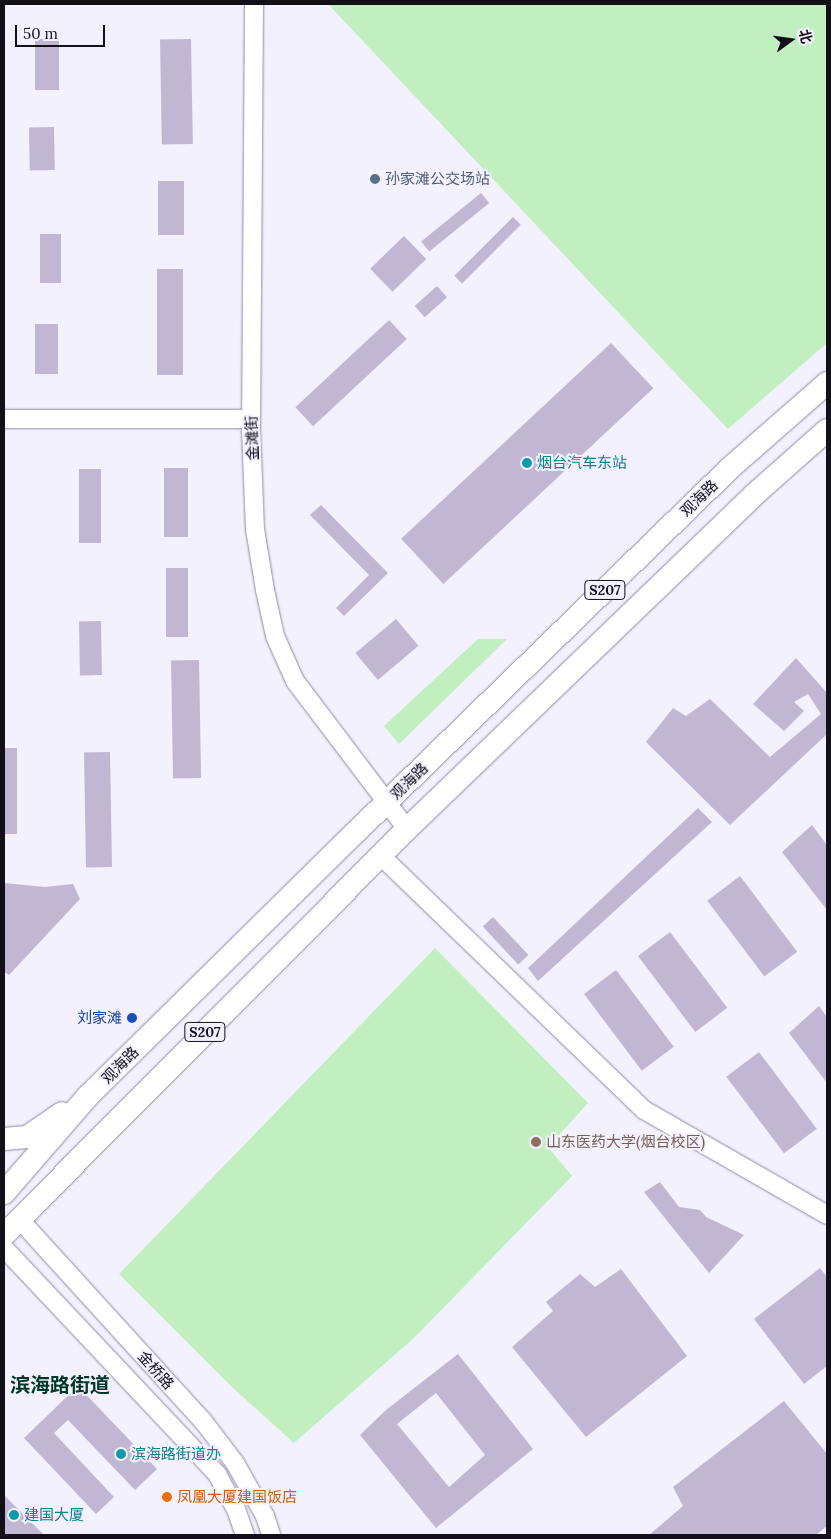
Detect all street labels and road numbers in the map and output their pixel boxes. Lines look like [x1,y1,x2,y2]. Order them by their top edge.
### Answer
street label: 金滩街 [242,415,262,461]
street label: 观海路 [677,476,721,520]
road number: S207 [584,578,626,602]
street label: 观海路 [387,759,431,803]
road number: S207 [184,1020,226,1044]
street label: 观海路 [98,1043,142,1087]
street label: 金桥路 [134,1347,178,1393]

